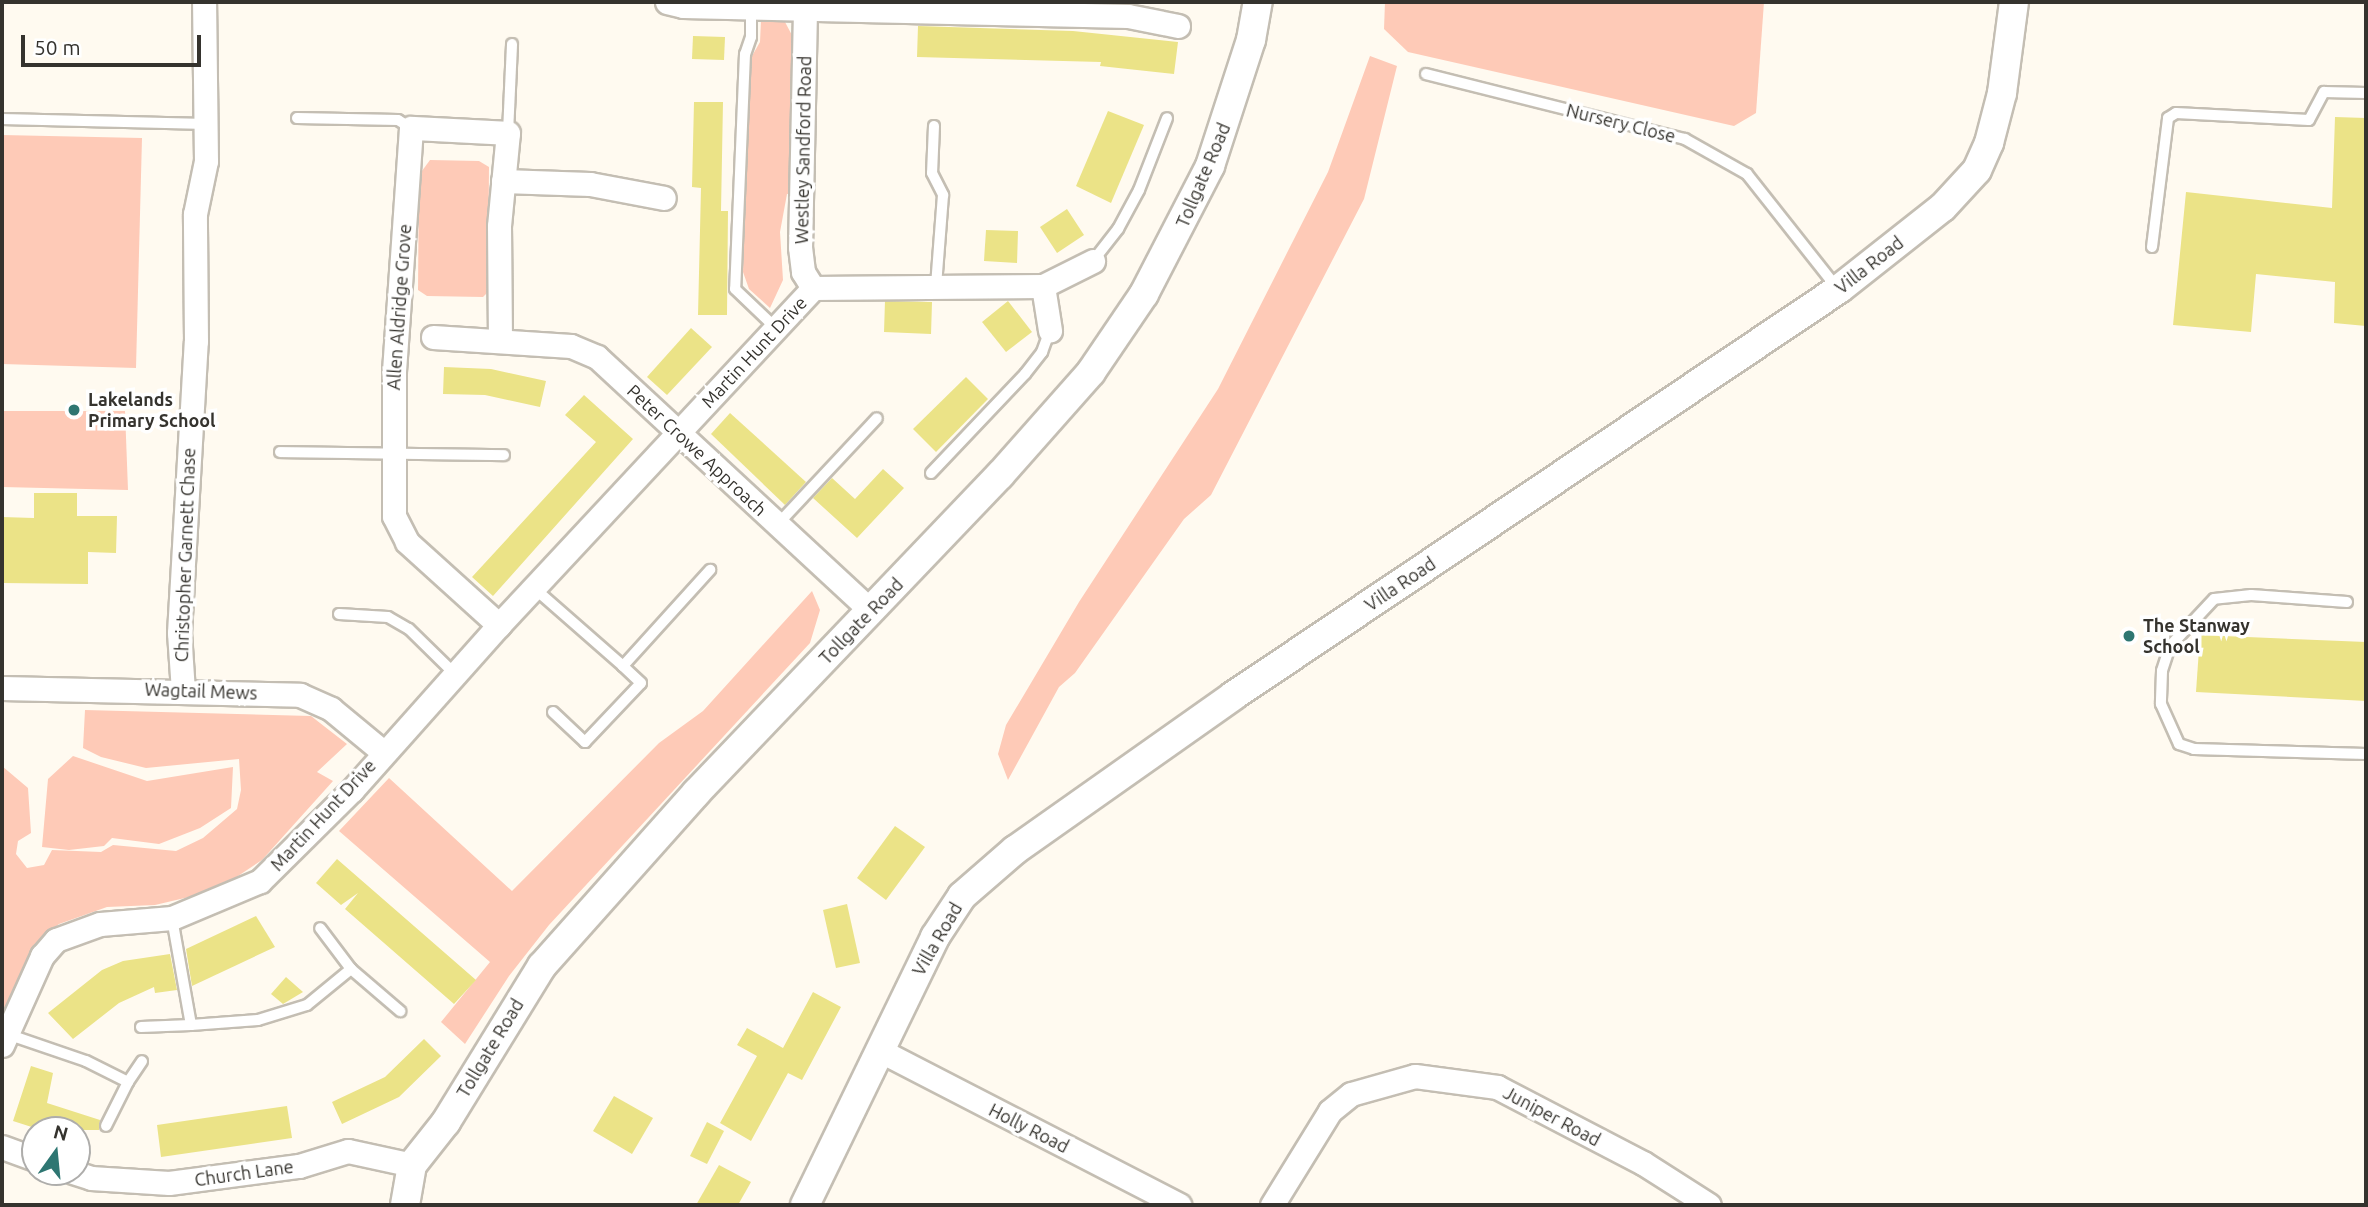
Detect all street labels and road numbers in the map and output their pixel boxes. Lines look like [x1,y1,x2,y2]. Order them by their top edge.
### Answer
street label: Westley Sandford Road [791,56,815,244]
street label: Nursery Close [1564,99,1678,147]
street label: Tollgate Road [1171,120,1235,230]
street label: Allen Aldridge Grove [382,223,416,391]
street label: Villa Road [1831,232,1907,298]
street label: Martin Hunt Drive [697,292,811,412]
street label: Peter Crowe Approach [623,380,771,520]
street label: Christopher Garnett Chase [170,447,200,663]
street label: Villa Road [1361,552,1439,616]
street label: Tollgate Road [815,573,907,669]
street label: Wagtail Mews [144,678,258,704]
street label: Martin Hunt Drive [266,755,380,875]
street label: Villa Road [907,899,967,979]
street label: Tollgate Road [452,995,528,1101]
street label: Juniper Road [1500,1081,1604,1151]
street label: Holly Road [985,1099,1073,1157]
street label: Church Lane [193,1155,295,1191]

